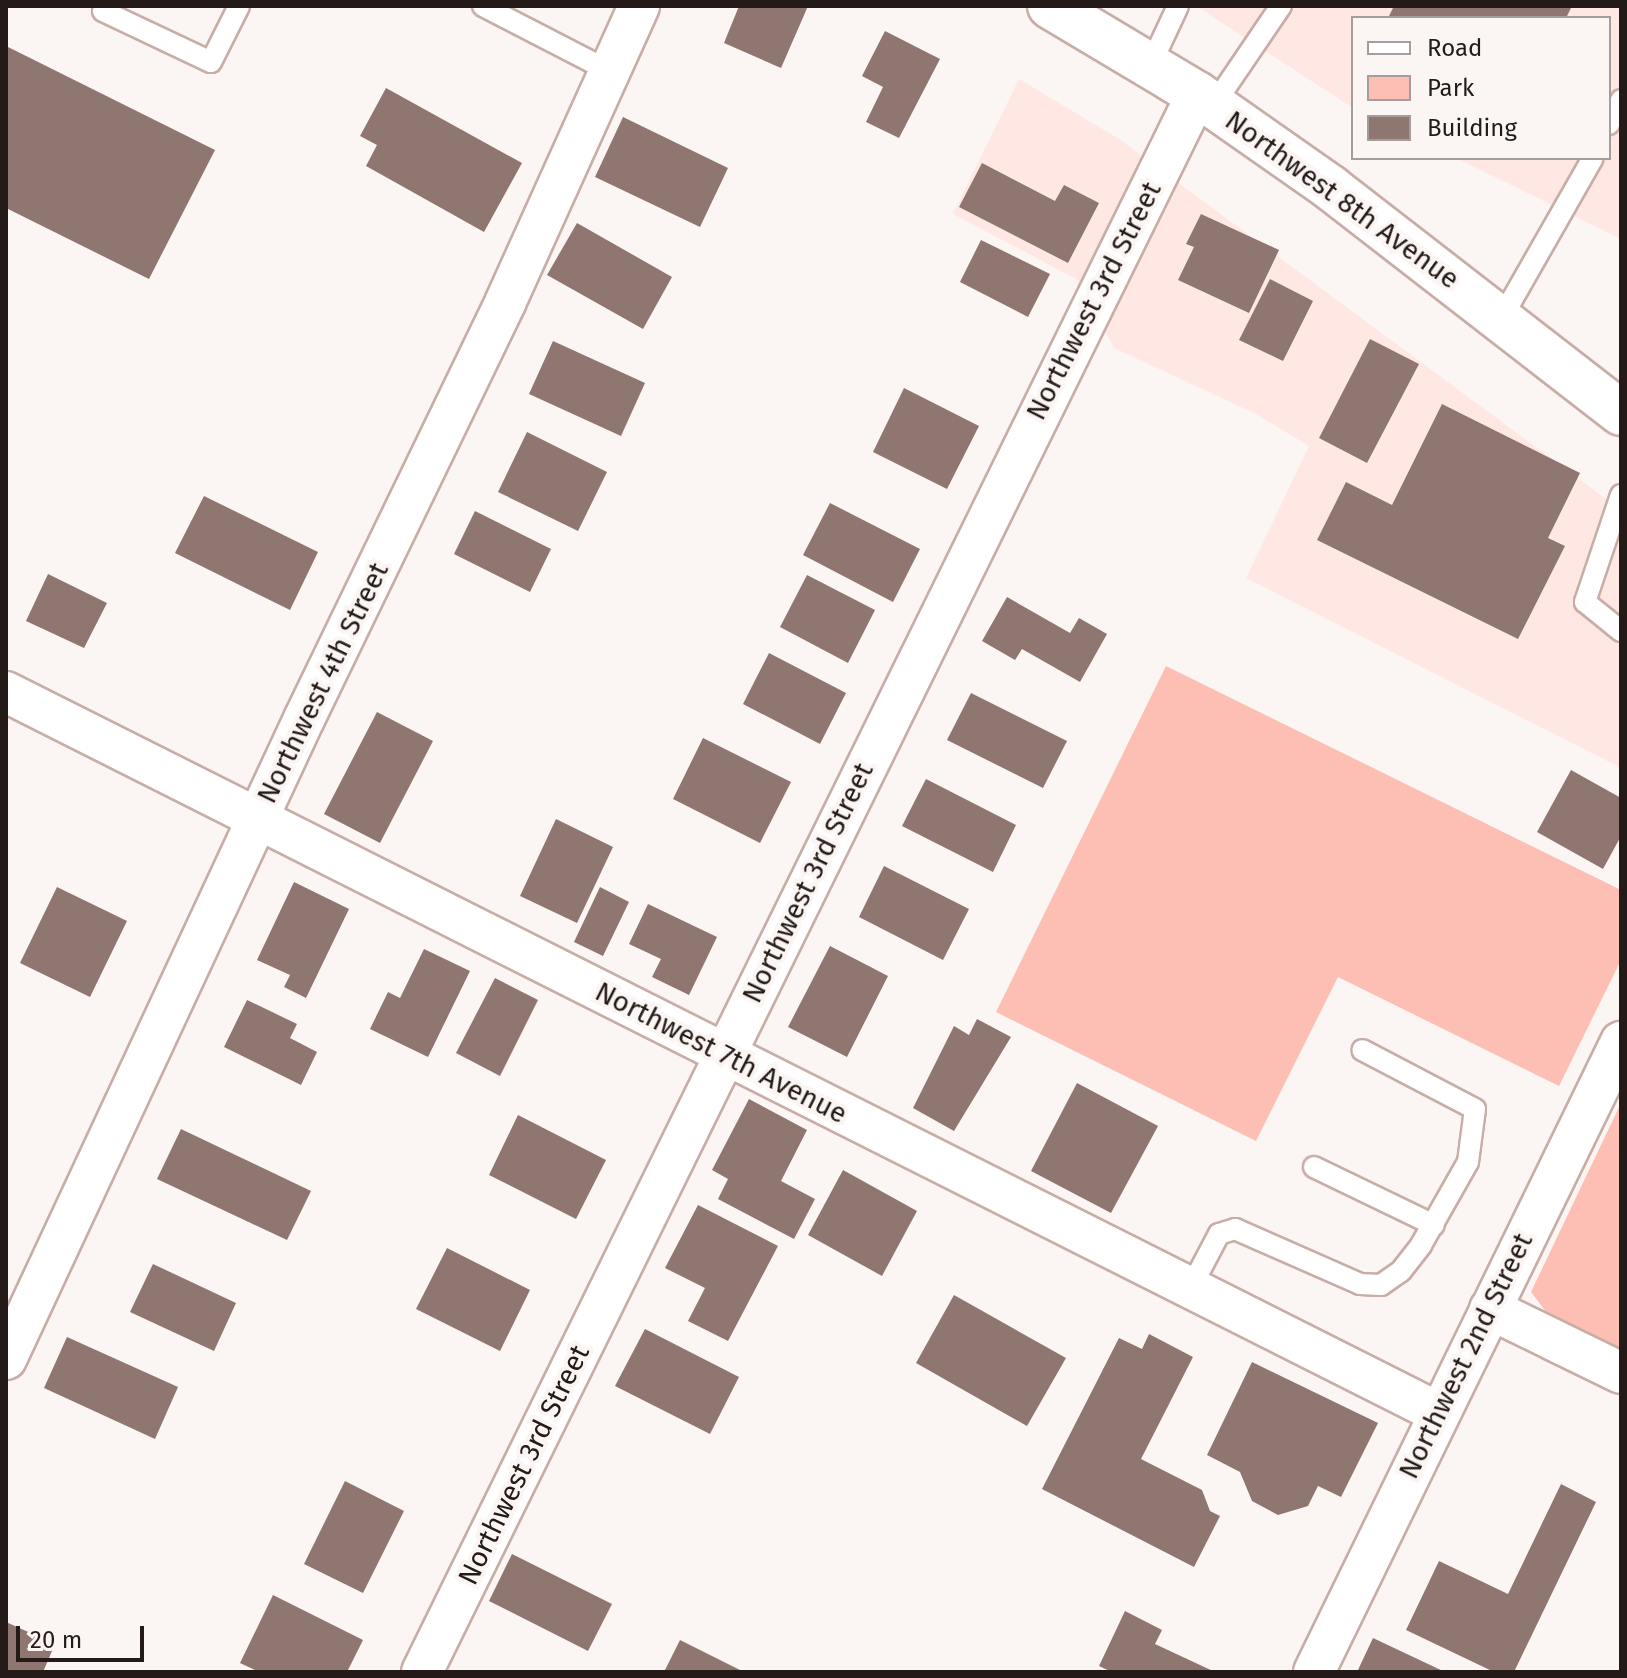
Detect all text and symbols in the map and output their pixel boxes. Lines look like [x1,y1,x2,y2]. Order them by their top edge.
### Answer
legend [1351,16,1611,160]
text: Road [1427,34,1482,62]
text: Park [1427,74,1474,102]
street label: Northwest 8th Avenue [1218,104,1466,296]
text: Building [1427,114,1517,142]
street label: Northwest 3rd Street [1019,176,1169,426]
street label: Northwest 4th Street [250,557,396,809]
street label: Northwest 3rd Street [735,758,881,1008]
street label: Northwest 7th Avenue [590,975,852,1131]
street label: Northwest 2nd Street [1392,1228,1540,1484]
street label: Northwest 3rd Street [451,1340,597,1590]
scale bar [20,1610,148,1660]
text: 20 m [30,1626,82,1654]

